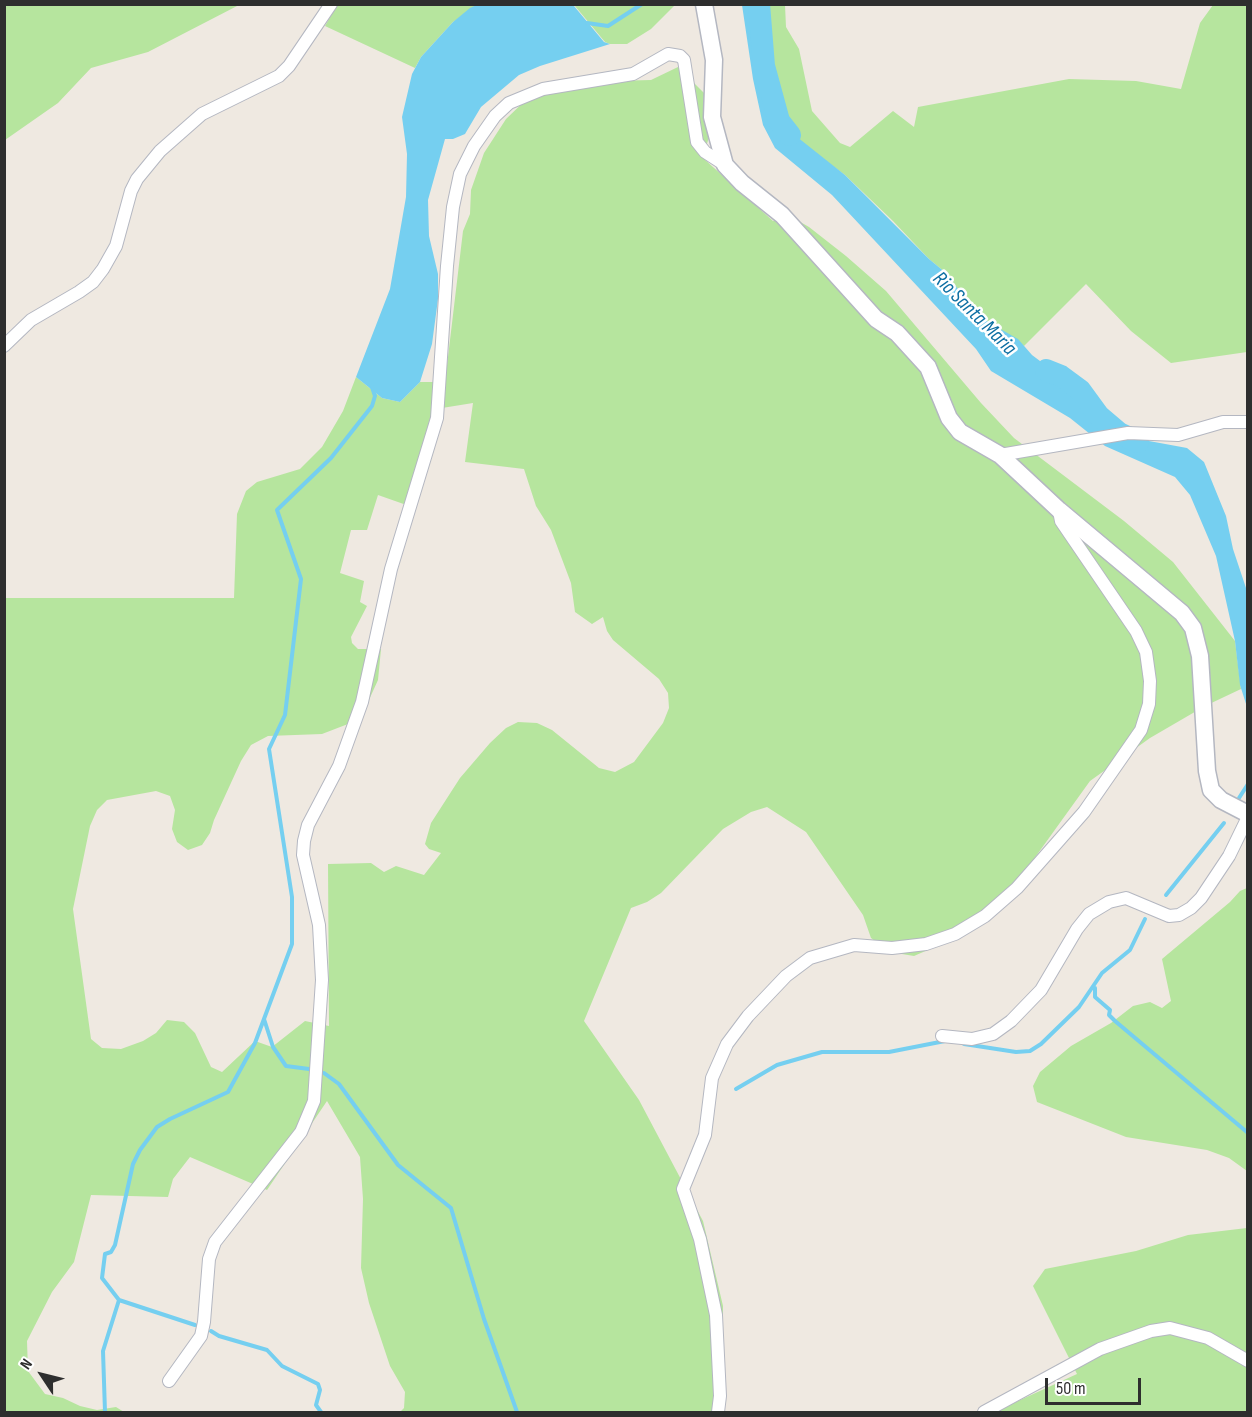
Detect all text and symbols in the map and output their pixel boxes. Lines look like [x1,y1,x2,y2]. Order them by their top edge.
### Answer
water label: Rio Santa Maria [927,267,1021,361]
north arrow [12,1345,72,1405]
text: N [17,1355,37,1373]
scale bar [1048,1366,1144,1404]
text: 50 m [1056,1378,1086,1399]

